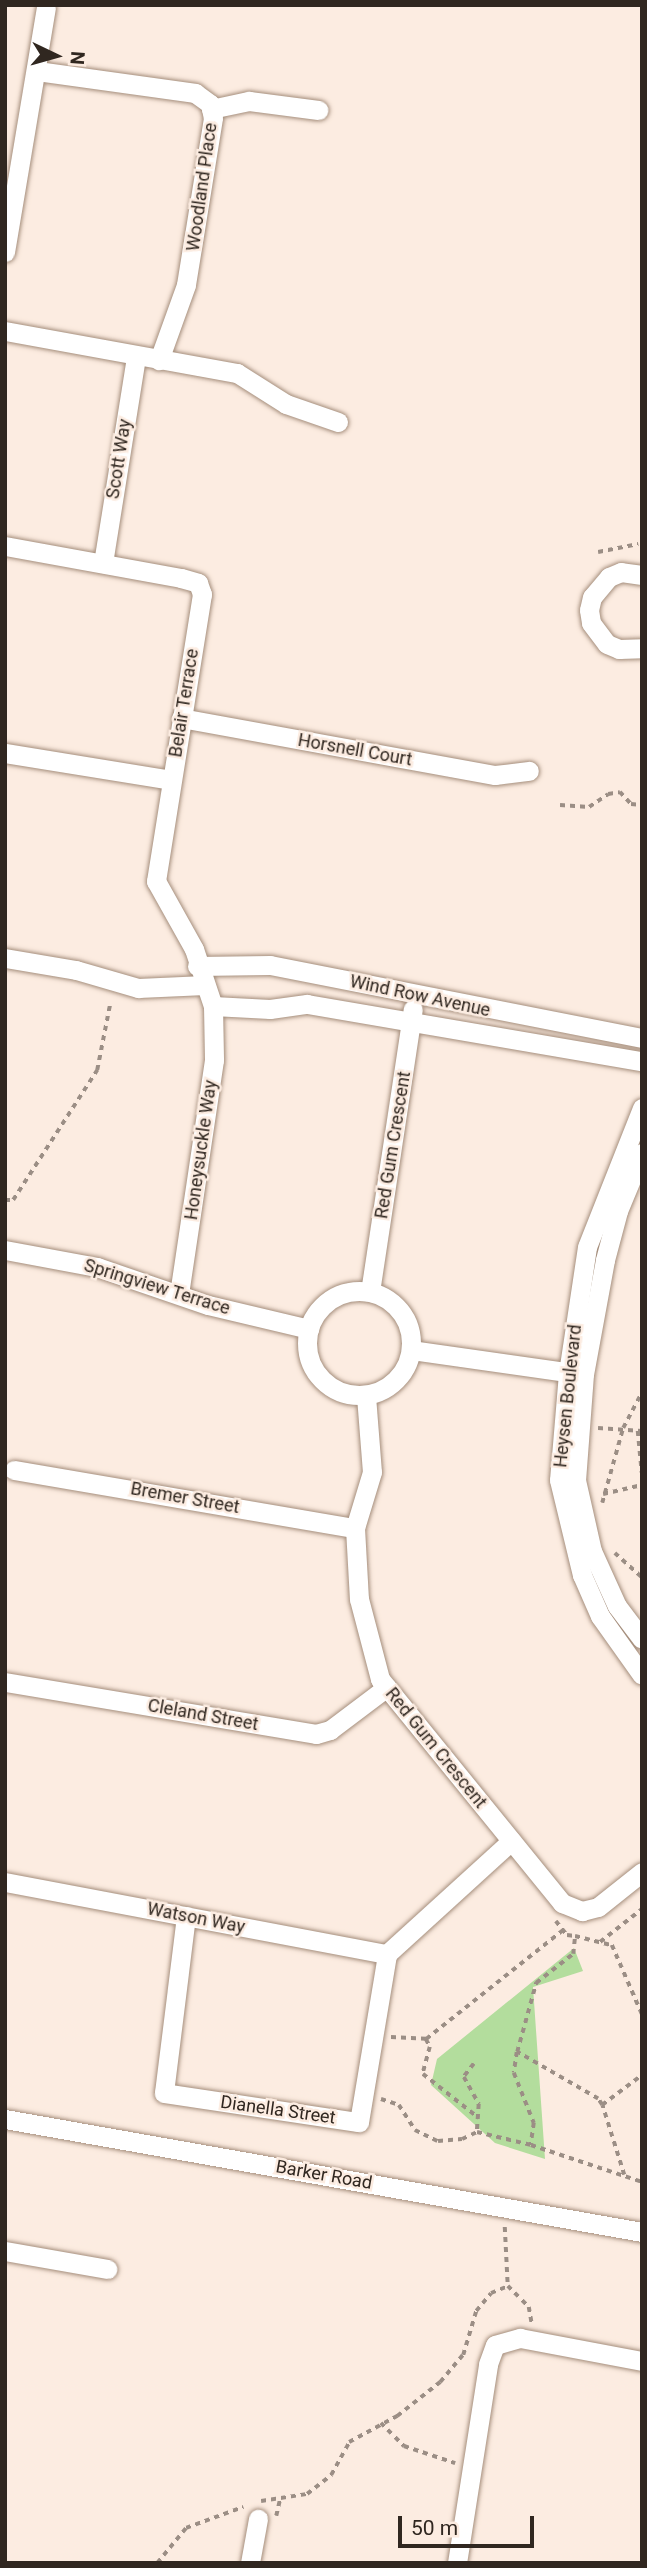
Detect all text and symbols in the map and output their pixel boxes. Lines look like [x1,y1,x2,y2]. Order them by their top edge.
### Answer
north arrow [21,21,91,91]
text: N [65,50,89,66]
street label: Woodland Place [182,121,222,253]
street label: Scott Way [102,418,136,500]
street label: Belair Terrace [165,647,203,759]
street label: Horsnell Court [296,729,414,771]
street label: Wind Row Avenue [348,971,492,1021]
street label: Red Gum Crescent [371,1070,415,1220]
street label: Honeysuckle Way [180,1079,222,1221]
street label: Springview Terrace [81,1254,233,1320]
street label: Heysen Boulevard [550,1323,586,1469]
street label: Bremer Street [129,1478,241,1518]
street label: Red Gum Crescent [381,1683,491,1813]
street label: Cleland Street [146,1695,260,1735]
street label: Watson Way [145,1898,247,1938]
street label: Dianella Street [219,2091,337,2129]
street label: Barker Road [274,2156,374,2194]
scale bar [402,2502,538,2546]
text: 50 m [411,2516,458,2540]

